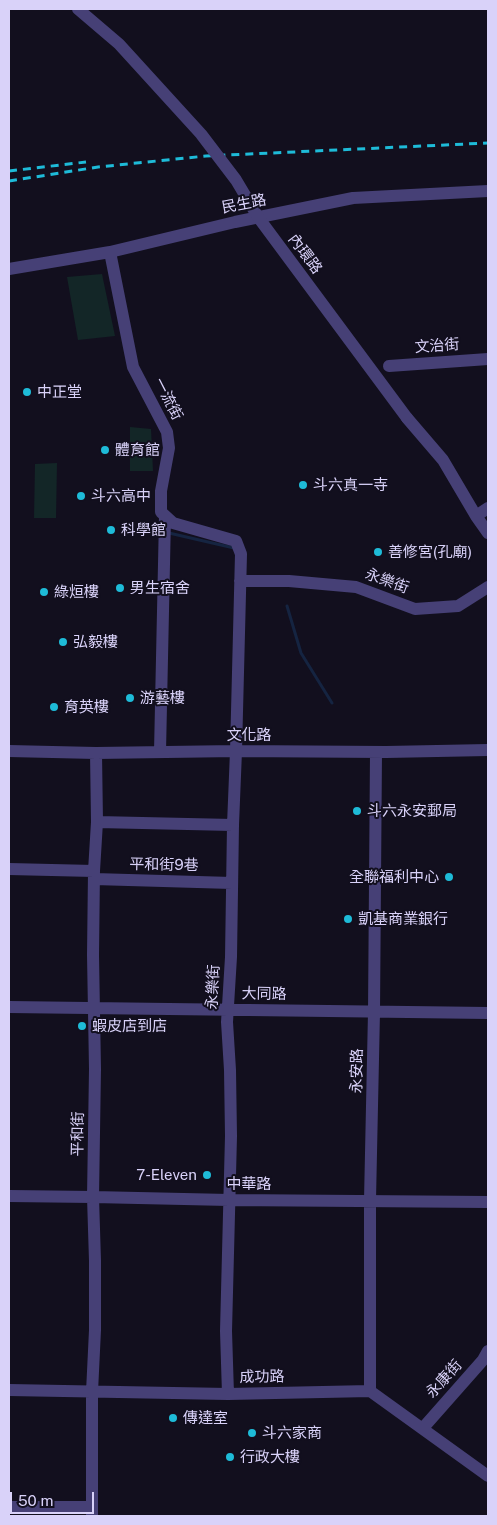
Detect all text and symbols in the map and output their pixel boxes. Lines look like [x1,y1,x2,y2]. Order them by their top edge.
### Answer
street label: 民生路 [220,191,268,217]
street label: 內環路 [284,231,326,277]
street label: 文治街 [414,335,460,357]
street label: 一流街 [150,375,186,423]
place label: 中正堂 [37,383,82,401]
marker: 中正堂 [21,386,33,398]
place label: 體育館 [115,441,160,459]
marker: 體育館 [99,444,111,456]
place label: 斗六真一寺 [313,476,388,494]
marker: 斗六真一寺 [297,479,309,491]
place label: 斗六高中 [91,487,151,505]
marker: 斗六高中 [75,490,87,502]
place label: 科學館 [121,521,166,539]
marker: 科學館 [105,524,117,536]
place label: 善修宮(孔廟) [388,543,472,561]
marker: 善修宮(孔廟) [372,546,384,558]
street label: 永樂街 [363,565,411,597]
place label: 男生宿舍 [130,579,190,597]
marker: 男生宿舍 [114,582,126,594]
place label: 綠烜樓 [54,583,99,601]
marker: 綠烜樓 [38,586,50,598]
place label: 弘毅樓 [73,633,118,651]
marker: 弘毅樓 [57,636,69,648]
place label: 游藝樓 [140,689,185,707]
marker: 游藝樓 [124,692,136,704]
place label: 育英樓 [64,698,109,716]
marker: 育英樓 [48,701,60,713]
street label: 文化路 [227,726,271,744]
place label: 斗六永安郵局 [367,802,457,820]
marker: 斗六永安郵局 [351,805,363,817]
street label: 平和街9巷 [129,855,199,875]
place label: 全聯福利中心 [349,868,439,886]
marker: 全聯福利中心 [443,871,455,883]
place label: 凱基商業銀行 [358,910,448,928]
marker: 凱基商業銀行 [342,913,354,925]
street label: 永樂街 [203,964,223,1010]
street label: 大同路 [241,985,287,1003]
place label: 蝦皮店到店 [92,1017,167,1035]
marker: 蝦皮店到店 [76,1020,88,1032]
street label: 永安路 [348,1048,366,1094]
street label: 平和街 [69,1111,87,1157]
place label: 7-Eleven [136,1166,197,1184]
marker: 7-Eleven [201,1169,213,1181]
street label: 中華路 [227,1175,271,1193]
street label: 永康街 [422,1356,466,1402]
street label: 成功路 [239,1368,285,1386]
place label: 傳達室 [183,1409,228,1427]
marker: 傳達室 [167,1412,179,1424]
place label: 斗六家商 [262,1424,322,1442]
marker: 斗六家商 [246,1427,258,1439]
place label: 行政大樓 [240,1448,300,1466]
marker: 行政大樓 [224,1451,236,1463]
scale bar [12,1482,96,1514]
text: 50 m [18,1492,53,1509]

